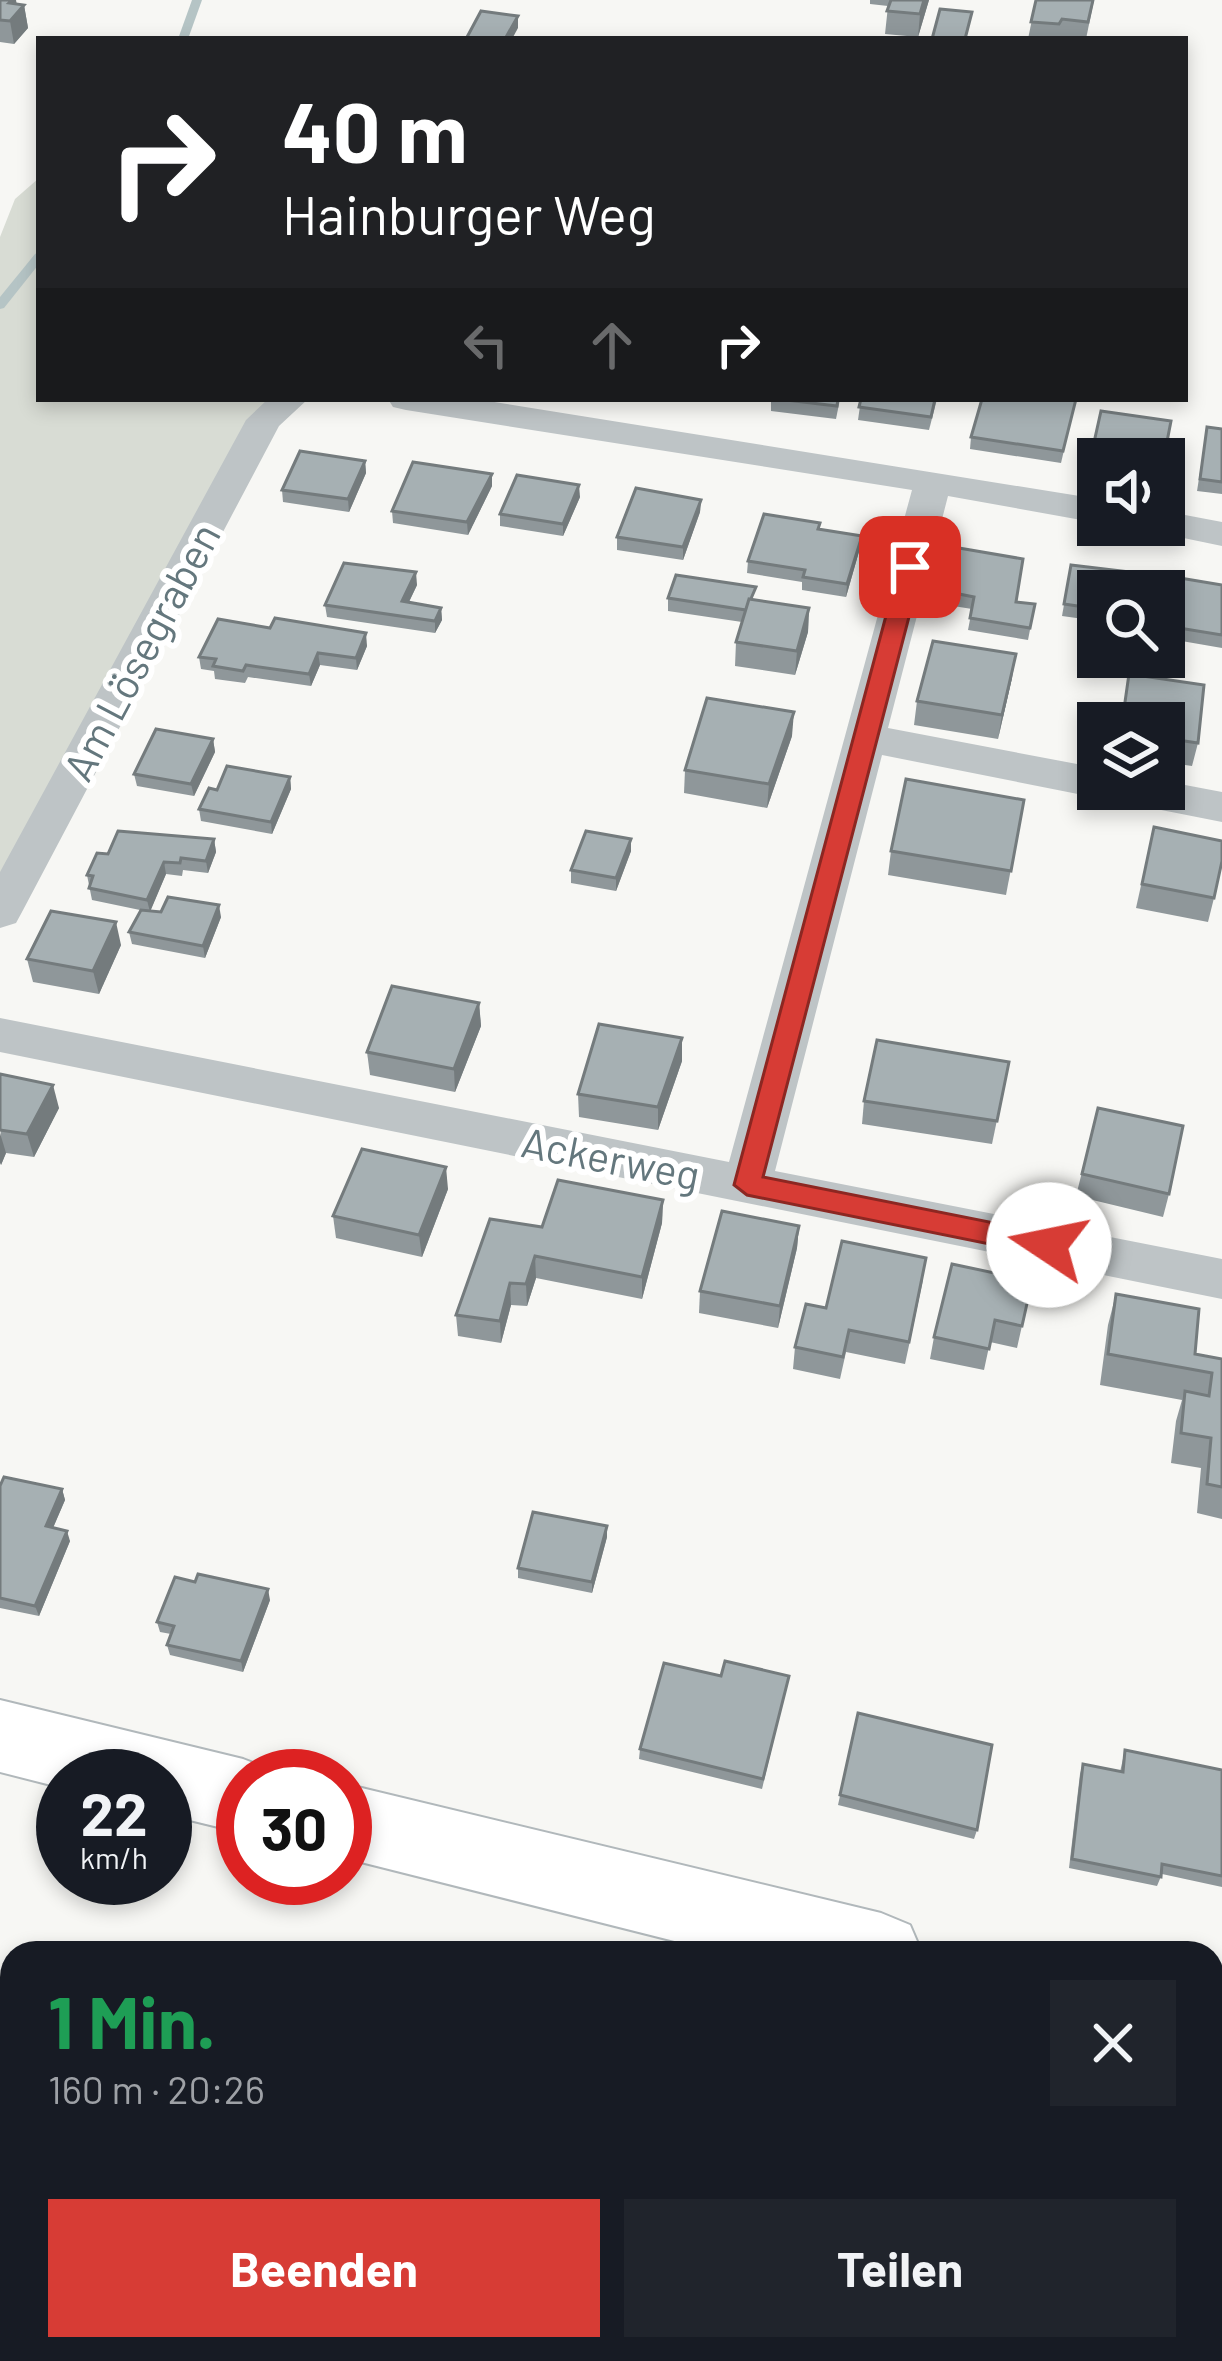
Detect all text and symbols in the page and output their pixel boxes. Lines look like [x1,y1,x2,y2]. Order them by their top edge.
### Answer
text: 40 m [282,79,468,180]
icon: right [84,84,240,240]
text: Hainburger Weg [282,181,656,246]
icon: left [453,312,519,378]
icon: ahead [579,312,645,378]
icon: right [705,312,771,378]
map controls [1077,438,1185,810]
button: sound [1077,438,1185,546]
street label: Am Lösegraben [51,514,230,789]
pin [859,516,961,618]
icon: arrive [877,534,943,600]
button: search [1077,570,1185,678]
button: layers [1077,702,1185,810]
street label: Ackerweg [518,1115,704,1200]
position arrow [986,1182,1112,1308]
speed limit sign: 30 [216,1749,372,1905]
text: 22 [80,1776,148,1848]
text: km/h [80,1839,148,1875]
text: 1 Min. [48,1977,216,2063]
button: close [1050,1980,1176,2106]
text: 160 m · 20:26 [48,2065,265,2112]
button: Beenden [48,2199,600,2337]
button: Teilen [624,2199,1176,2337]

